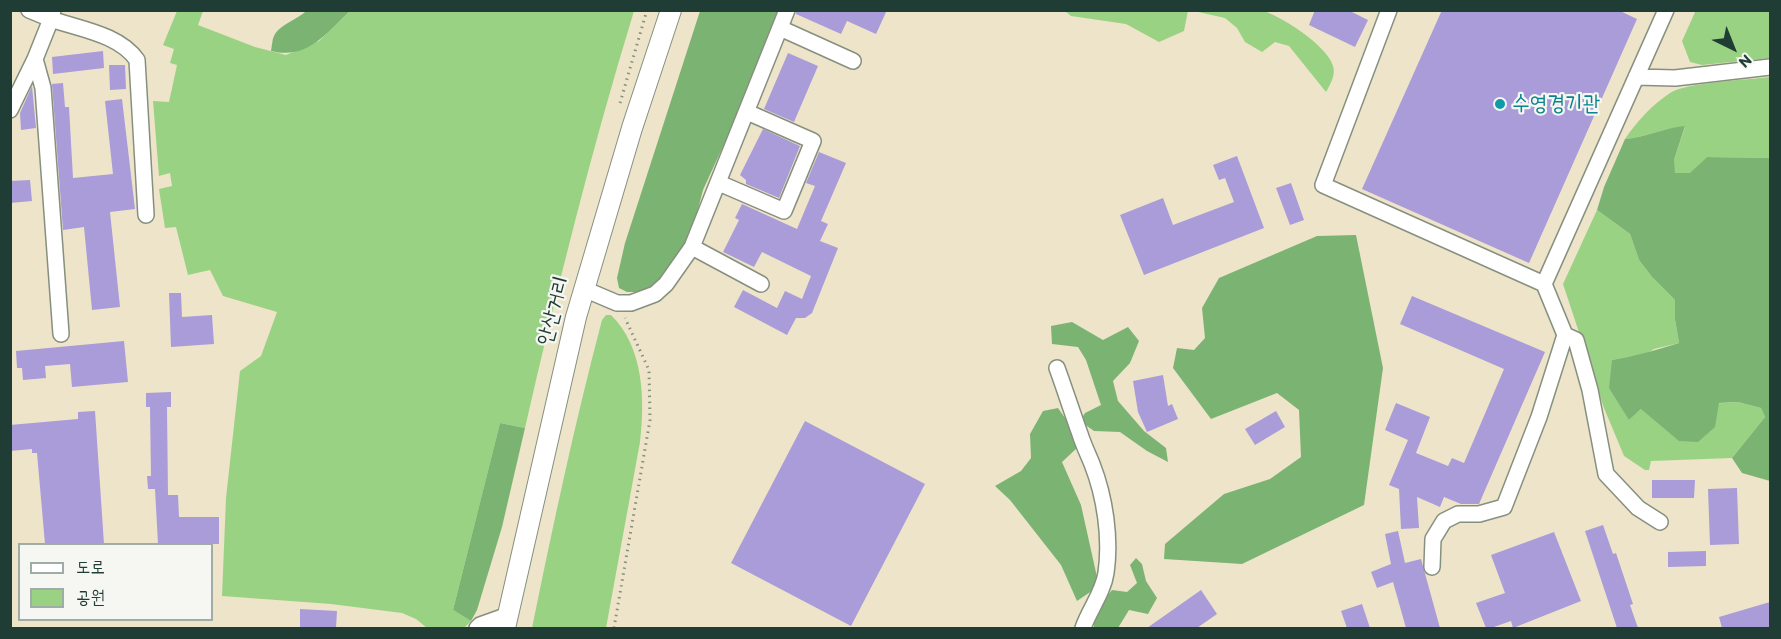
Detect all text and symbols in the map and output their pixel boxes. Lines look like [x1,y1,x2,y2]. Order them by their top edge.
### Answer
north arrow [1703,18,1763,78]
text: N [1735,51,1756,72]
place label: 수영경기관 [1512,91,1601,117]
marker: 수영경기관 [1493,97,1507,111]
street label: 안산거리 [532,273,576,349]
legend [18,543,213,621]
text: 도로 [76,556,105,578]
text: 공원 [76,586,105,608]

